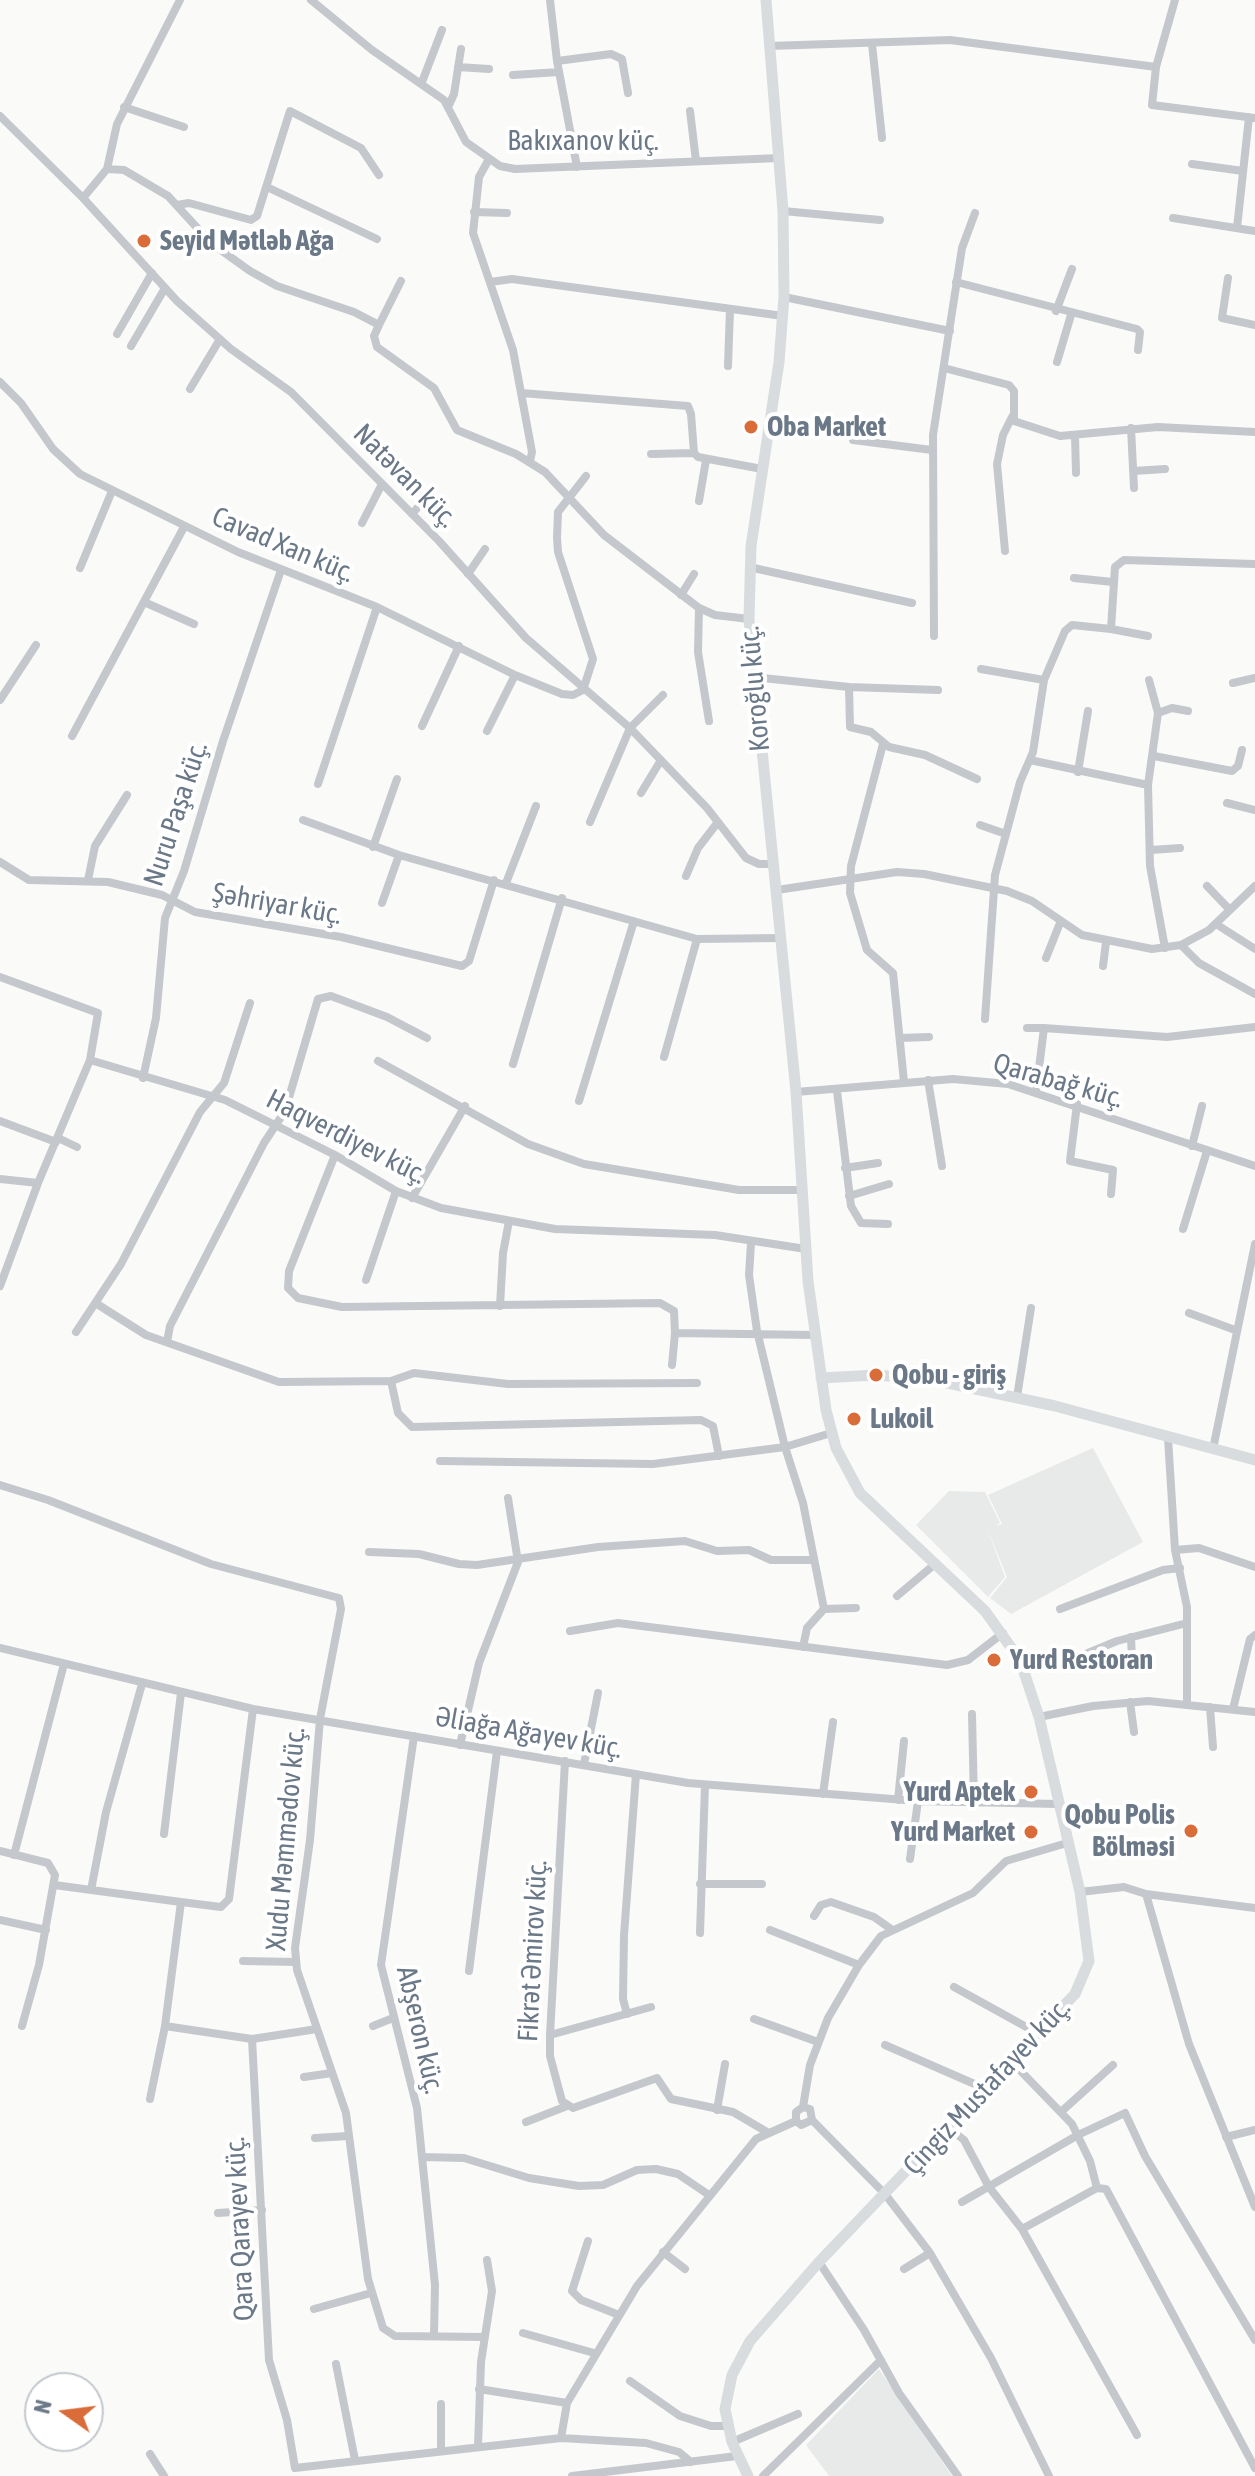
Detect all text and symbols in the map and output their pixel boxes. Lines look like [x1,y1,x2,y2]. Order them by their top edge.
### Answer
street label: Bakıxanov küç. [507,124,659,158]
place label: Seyid Mətləb Ağa [160,224,334,258]
marker: Seyid Mətləb Ağa [135,232,153,250]
place label: Oba Market [767,410,886,444]
street label: Natəvan küç. [346,417,464,535]
marker: Oba Market [742,418,760,436]
street label: Cavad Xan küç. [207,500,359,590]
street label: Koroğlu küç. [733,625,777,753]
street label: Nuru Paşa küç. [137,738,215,890]
street label: Şəhriyar küç. [210,876,344,932]
street label: Qarabağ küç. [989,1046,1127,1116]
street label: Haqverdiyev küç. [261,1082,431,1192]
place label: Qobu - giriş [892,1358,1006,1392]
marker: Qobu - giriş [867,1366,885,1384]
place label: Lukoil [870,1402,933,1436]
marker: Lukoil [845,1410,863,1428]
place label: Yurd Restoran [1010,1643,1153,1677]
marker: Yurd Restoran [985,1651,1003,1669]
street label: Əliağa Ağayev küç. [433,1700,625,1766]
street label: Xudu Məmmədov küç. [260,1726,312,1952]
place label: Yurd Aptek [904,1775,1015,1809]
marker: Yurd Aptek [1022,1783,1040,1801]
place label: Qobu Polis Bölməsi [1065,1798,1175,1864]
place label: Yurd Market [891,1815,1015,1849]
marker: Qobu Polis Bölməsi [1182,1822,1200,1840]
marker: Yurd Market [1022,1823,1040,1841]
street label: Fikrət Əmirov küç. [511,1859,555,2043]
street label: Abşeron küç. [389,1963,451,2097]
street label: Çingiz Mustafayev küç. [897,1992,1077,2182]
street label: Qara Qarayev küç. [218,2136,262,2322]
north arrow [24,2372,104,2452]
text: N [28,2397,57,2416]

